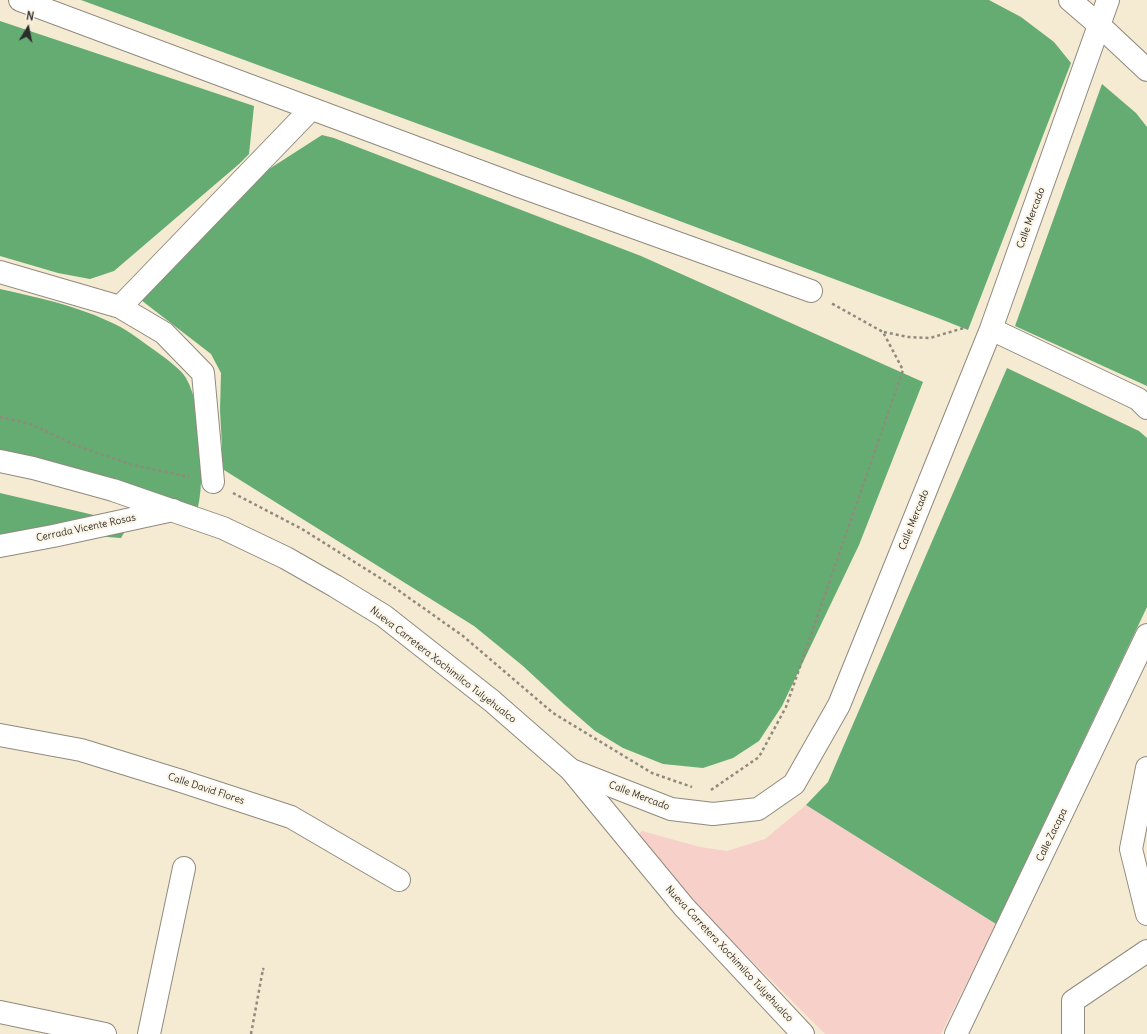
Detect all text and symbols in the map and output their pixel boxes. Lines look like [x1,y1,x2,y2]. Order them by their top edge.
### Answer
north arrow [8,8,48,48]
text: N [25,9,35,24]
street label: Calle Mercado [1014,186,1048,250]
street label: Calle Mercado [896,488,932,552]
street label: Cerrada Vicente Rosas [35,512,137,544]
street label: Nueva Carretera Xochimilco Tulyehualco [368,604,518,726]
street label: Calle David Flores [166,771,246,807]
street label: Calle Mercado [607,779,671,813]
street label: Calle Zacapa [1034,806,1070,864]
street label: Nueva Carretera Xochimilco Tulyehualco [663,883,795,1025]

